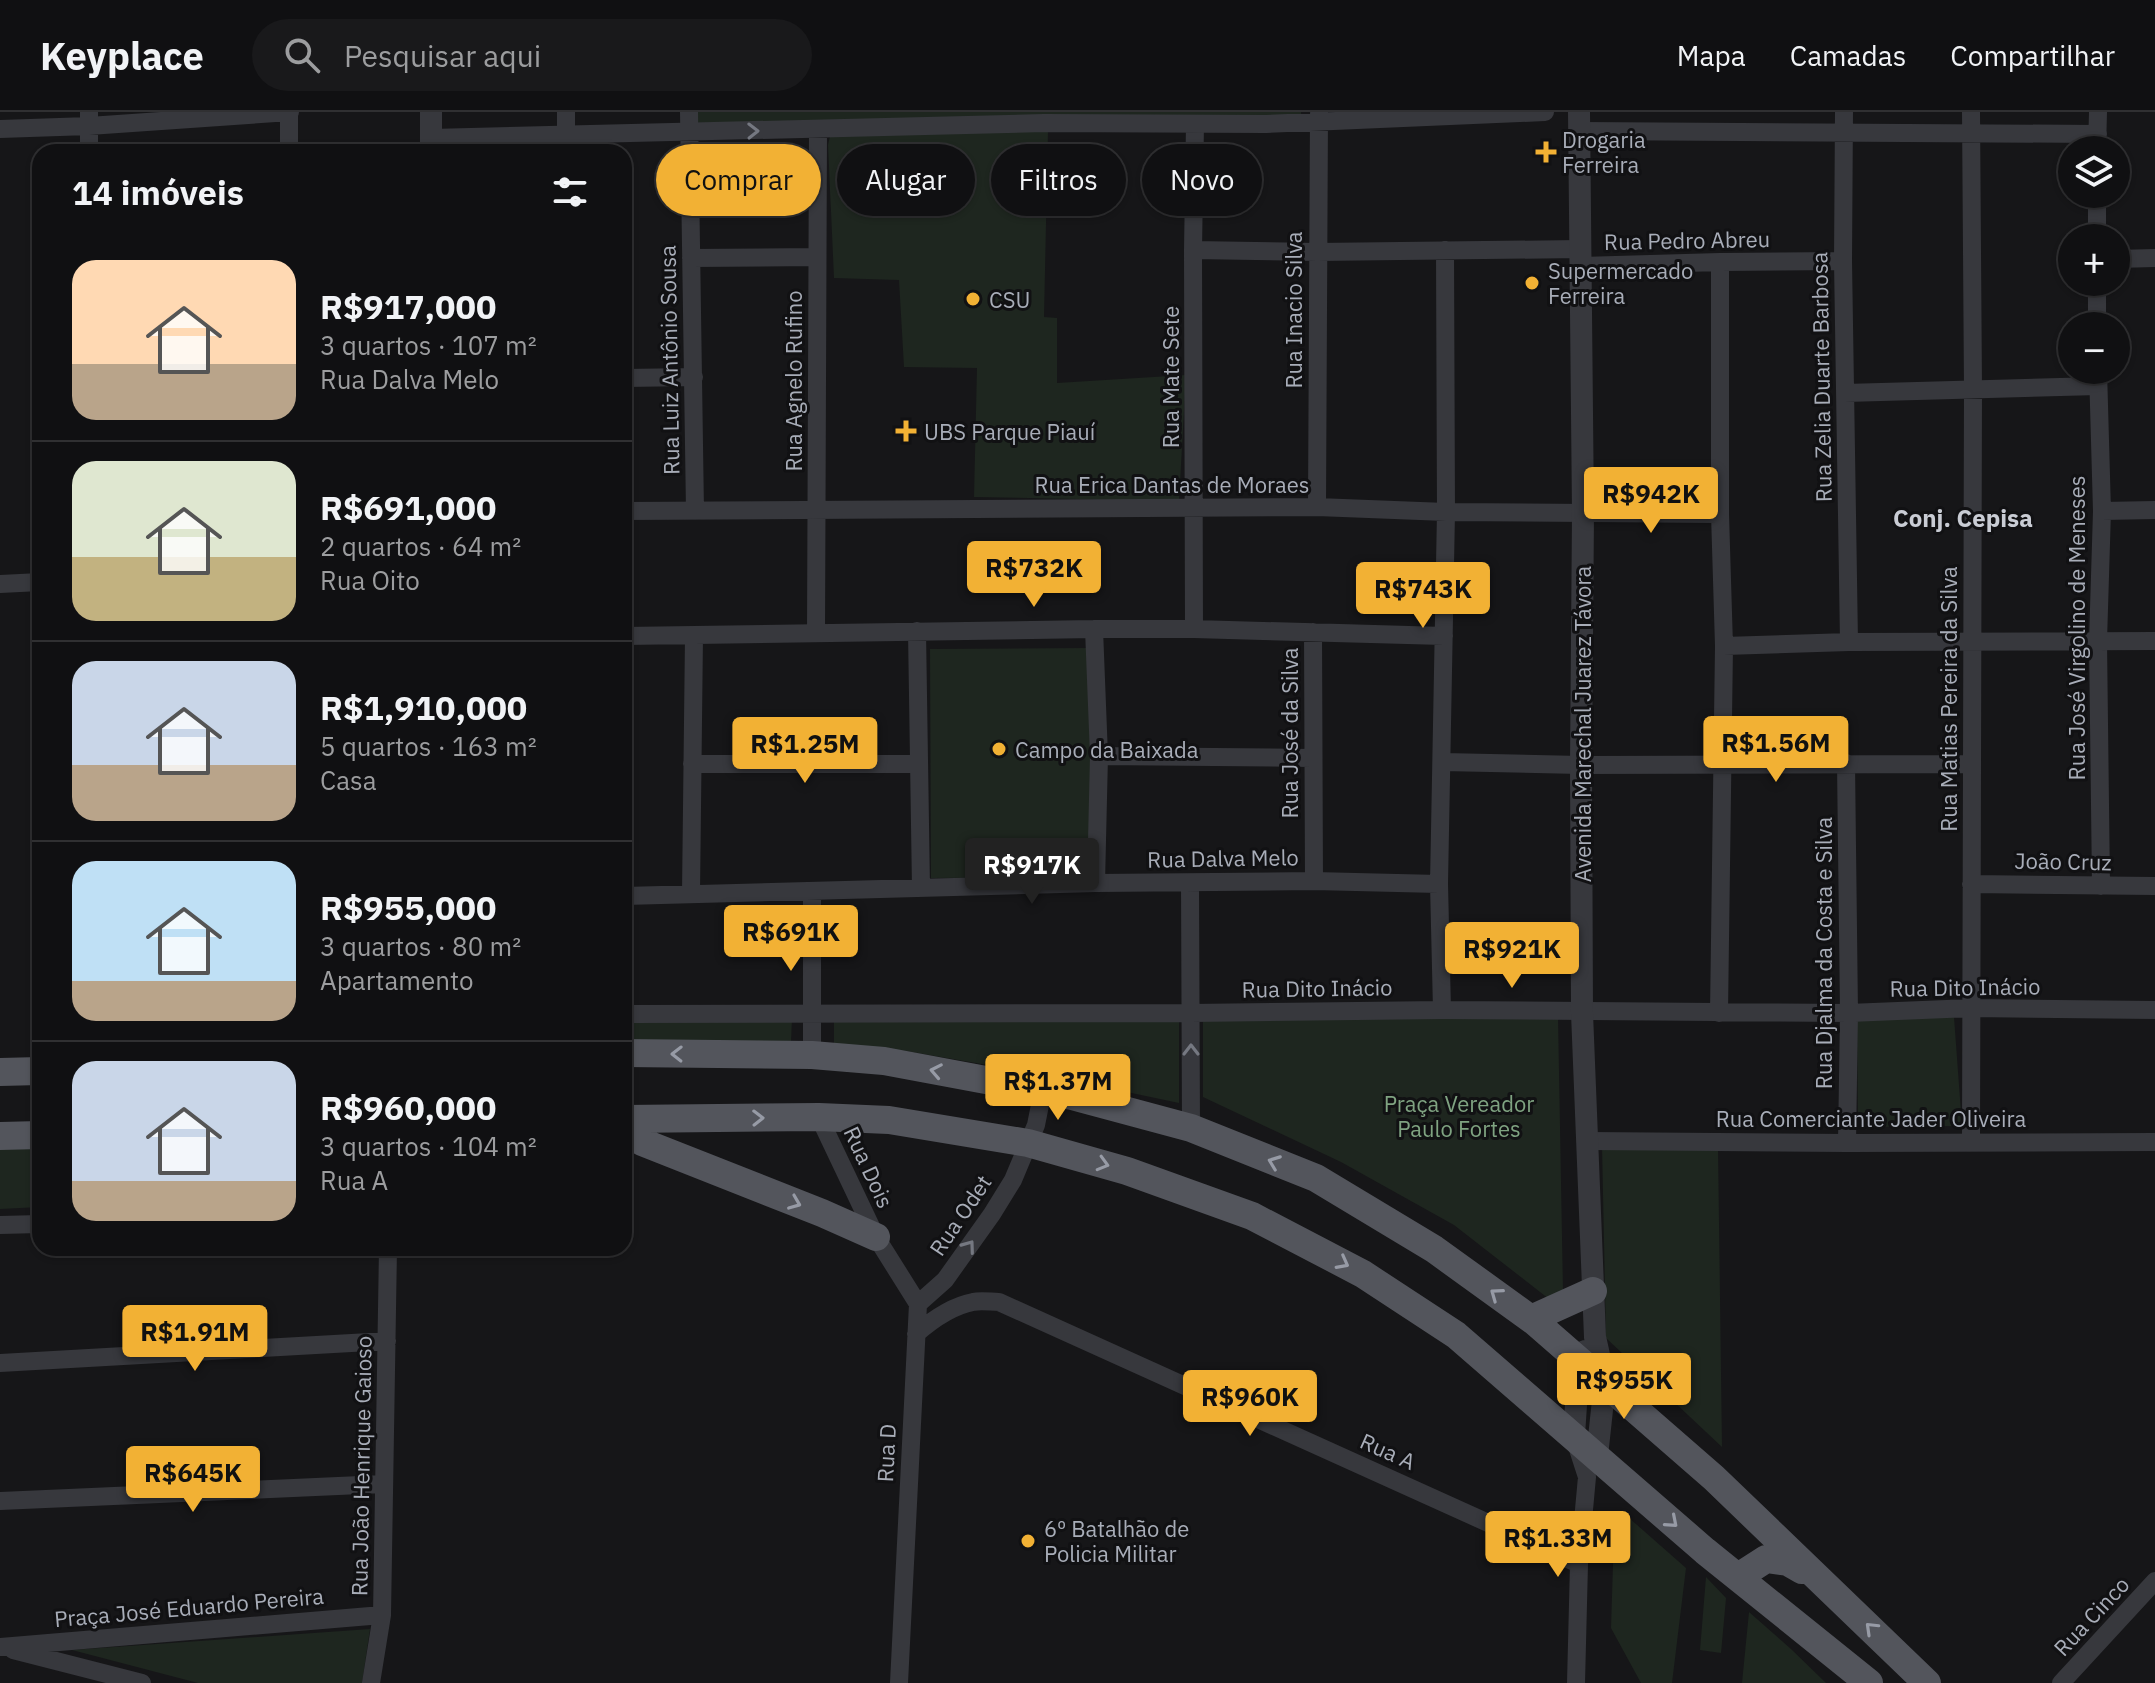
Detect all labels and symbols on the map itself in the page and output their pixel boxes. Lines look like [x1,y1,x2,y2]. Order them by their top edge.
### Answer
one-way arrow [747,122,760,140]
place label: Drogaria Ferreira [1562,125,1646,179]
marker: Drogaria Ferreira [1537,143,1555,161]
street label: Rua Pedro Abreu [1604,224,1770,256]
street label: Rua Inacio Silva [1279,231,1308,389]
street label: Rua Luiz Antônio Sousa [652,245,686,475]
street label: Rua Zelia Duarte Barbosa [1804,251,1838,502]
place label: Supermercado Ferreira [1548,256,1693,310]
marker: Supermercado Ferreira [1523,274,1541,292]
place label: CSU [989,285,1030,314]
street label: Rua Agnelo Rufino [779,290,808,472]
marker: CSU [964,290,982,308]
street label: Rua Mate Sete [1156,306,1185,448]
place label: UBS Parque Piauí [924,417,1096,446]
marker: UBS Parque Piauí [895,420,917,442]
pin: R$942K [1586,467,1716,535]
street label: Rua Erica Dantas de Moraes [1034,470,1310,499]
street label: Rua José Virgolino de Meneses [2062,476,2091,780]
district label: Conj. Cepisa [1893,502,2033,534]
pin: R$732K [969,541,1099,609]
pin: R$743K [1358,562,1488,630]
street label: Avenida Marechal Juarez Távora [1568,566,1597,882]
street label: Rua Matias Pereira da Silva [1934,566,1963,832]
street label: Rua José da Silva [1275,647,1304,819]
pin: R$1.56M [1702,716,1850,784]
pin: R$1.25M [731,717,879,785]
place label: Campo da Baixada [1015,735,1199,764]
marker: Campo da Baixada [990,740,1008,758]
street label: Rua Djalma da Costa e Silva [1809,817,1838,1089]
pin: R$917K [967,838,1097,906]
street label: Rua Dalva Melo [1147,842,1299,874]
street label: João Cruz [2014,846,2112,876]
pin: R$691K [726,905,856,973]
pin: R$921K [1447,922,1577,990]
street label: Rua Dito Inácio [1889,971,2041,1003]
street label: Rua Dito Inácio [1241,972,1393,1004]
one-way arrow [1182,1043,1200,1056]
one-way arrow [670,1045,683,1063]
pin: R$1.37M [984,1054,1132,1122]
one-way arrow [929,1063,943,1080]
park label: Praça Vereador Paulo Fortes [1384,1089,1534,1143]
street label: Rua Comerciante Jader Oliveira [1716,1104,2027,1133]
one-way arrow [752,1109,765,1127]
street label: Rua Dois [838,1122,900,1212]
one-way arrow [1095,1155,1109,1172]
one-way arrow [1268,1155,1282,1171]
street label: Rua Odet [922,1169,998,1261]
one-way arrow [787,1193,801,1210]
one-way arrow [959,1240,974,1254]
one-way arrow [1334,1253,1348,1269]
one-way arrow [1491,1289,1505,1304]
pin: R$1.91M [121,1305,269,1373]
street label: Rua João Henrique Gaioso [344,1336,378,1596]
pin: R$955K [1559,1353,1689,1421]
pin: R$960K [1185,1370,1315,1438]
street label: Rua D [870,1423,902,1483]
street label: Rua A [1356,1426,1420,1476]
pin: R$645K [128,1446,258,1514]
pin: R$1.33M [1484,1511,1632,1579]
one-way arrow [1663,1512,1678,1527]
place label: 6º Batalhão de Policia Militar [1044,1514,1189,1568]
marker: 6º Batalhão de Policia Militar [1019,1532,1037,1550]
street label: Rua Cinco [2047,1570,2135,1662]
street label: Praça José Eduardo Pereira [53,1581,325,1633]
one-way arrow [1866,1623,1880,1638]

